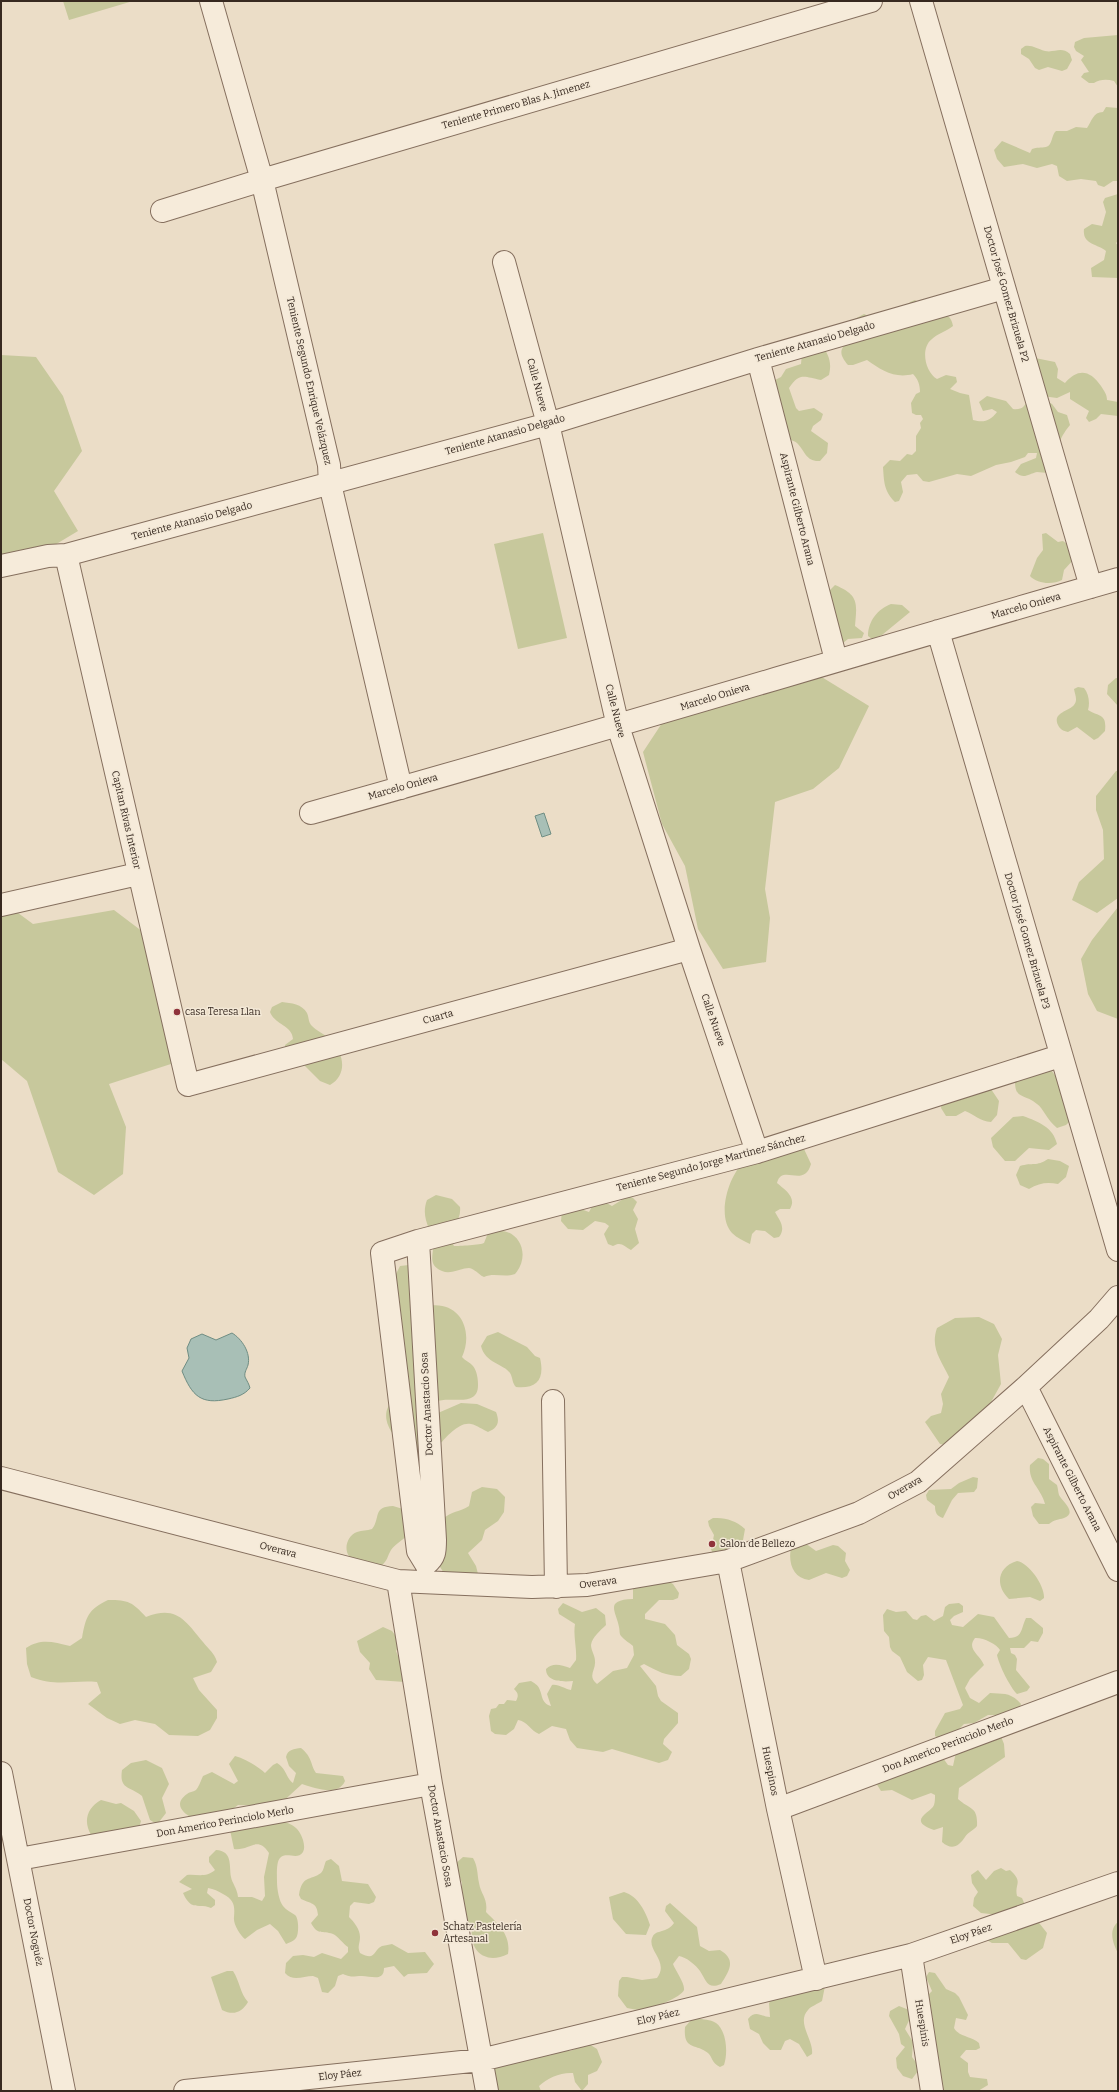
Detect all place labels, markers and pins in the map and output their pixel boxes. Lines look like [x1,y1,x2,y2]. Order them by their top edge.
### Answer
place label: casa Teresa Llan [185,1006,261,1018]
marker: casa Teresa Llan [172,1007,182,1017]
place label: Salon de Bellezo [720,1538,795,1550]
marker: Salon de Bellezo [707,1539,717,1549]
place label: Schatz Pastelería Artesanal [443,1920,522,1945]
marker: Schatz Pastelería Artesanal [430,1928,440,1938]

